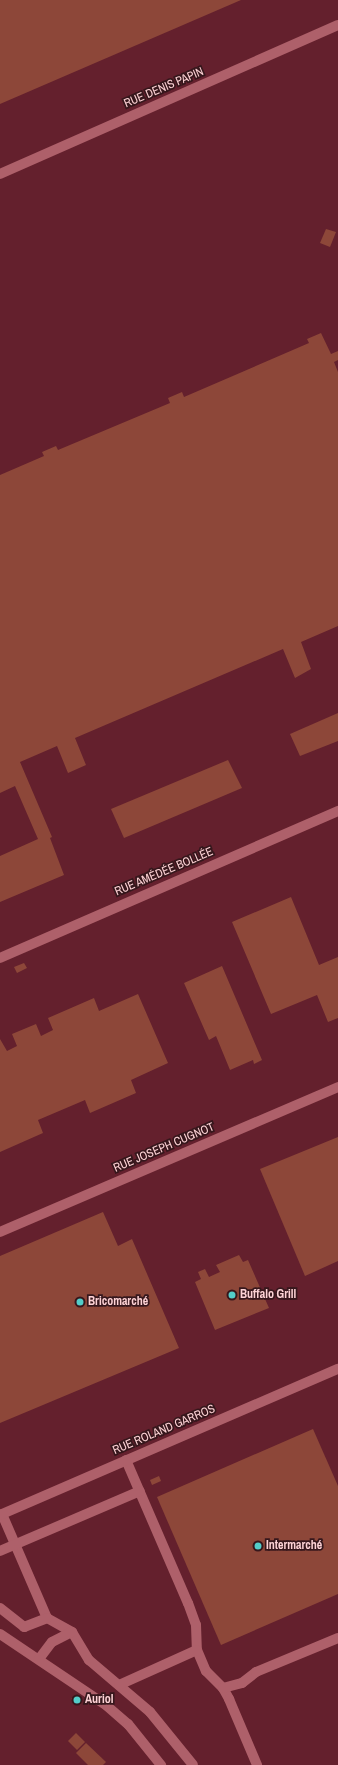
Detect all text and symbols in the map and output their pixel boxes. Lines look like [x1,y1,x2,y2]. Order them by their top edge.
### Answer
street label: RUE DENIS PAPIN [122,65,206,111]
street label: RUE AMÉDÉE BOLLÉE [112,845,216,899]
street label: RUE JOSEPH CUGNOT [111,1120,217,1176]
place label: Buffalo Grill [240,1288,296,1302]
marker: Buffalo Grill [227,1290,237,1300]
place label: Bricomarché [88,1295,148,1309]
marker: Bricomarché [75,1297,85,1307]
street label: RUE ROLAND GARROS [111,1402,217,1458]
place label: Intermarché [266,1539,322,1553]
marker: Intermarché [253,1541,263,1551]
place label: Auriol [85,1693,113,1707]
marker: Auriol [72,1695,82,1705]

